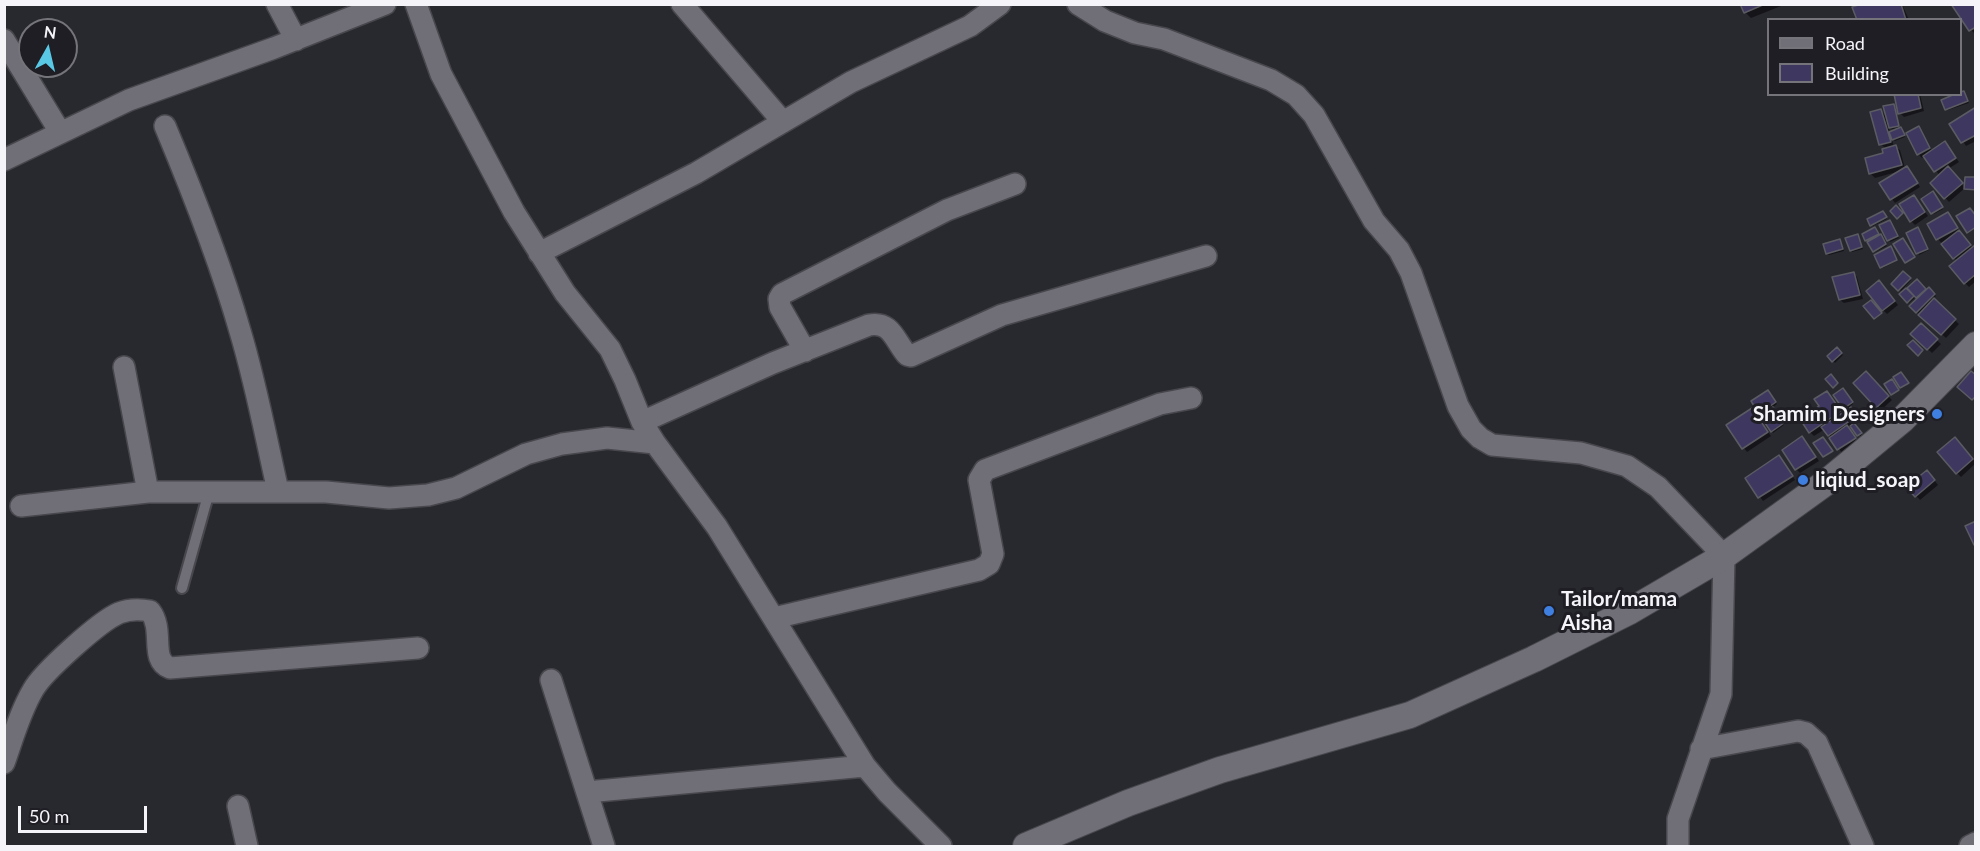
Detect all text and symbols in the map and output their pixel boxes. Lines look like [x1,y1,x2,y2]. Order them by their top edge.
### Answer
north arrow [18,18,78,78]
legend [1767,18,1962,96]
text: N [43,21,58,42]
text: Road [1825,32,1865,54]
text: Building [1825,62,1889,84]
place label: Shamim Designers [1753,401,1925,427]
marker: Shamim Designers [1930,407,1944,421]
place label: liqiud_soap [1815,467,1920,493]
marker: liqiud_soap [1796,473,1810,487]
place label: Tailor/mama Aisha [1561,586,1677,636]
marker: Tailor/mama Aisha [1542,604,1556,618]
scale bar [21,794,150,832]
text: 50 m [29,805,69,827]

